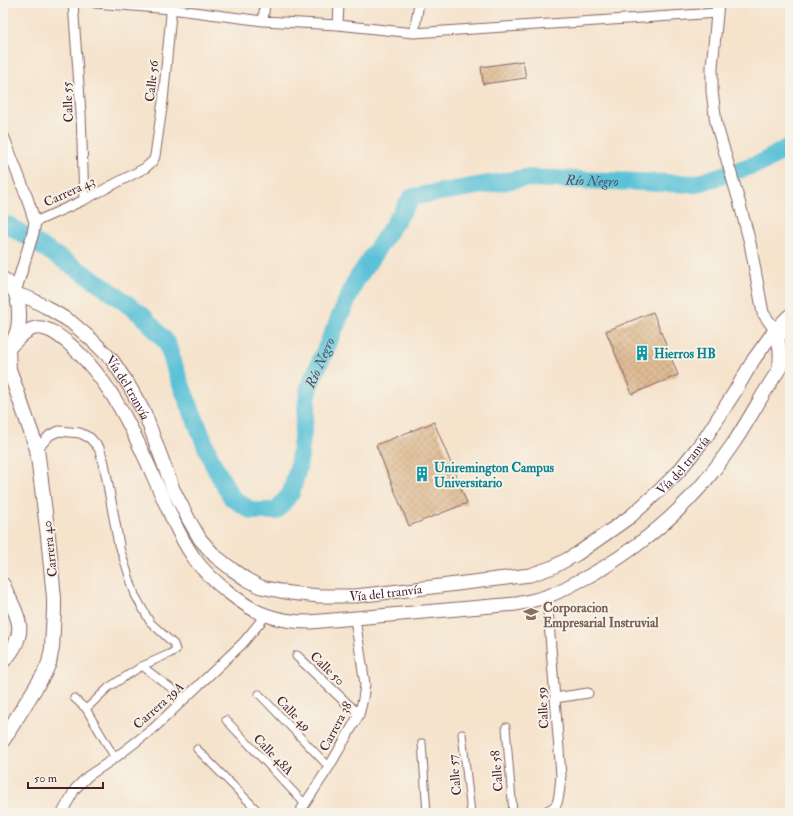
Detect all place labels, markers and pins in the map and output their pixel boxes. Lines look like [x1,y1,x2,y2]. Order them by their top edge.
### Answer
building icon: Hierros HB [633,344,651,362]
place label: Hierros HB [654,346,716,362]
place label: Uniremington Campus Universitario [434,460,555,491]
building icon: Uniremington Campus Universitario [413,465,431,483]
place label: Corporacion Empresarial Instruvial [543,600,659,632]
school or university icon: Corporacion Empresarial Instruvial [522,605,540,623]

